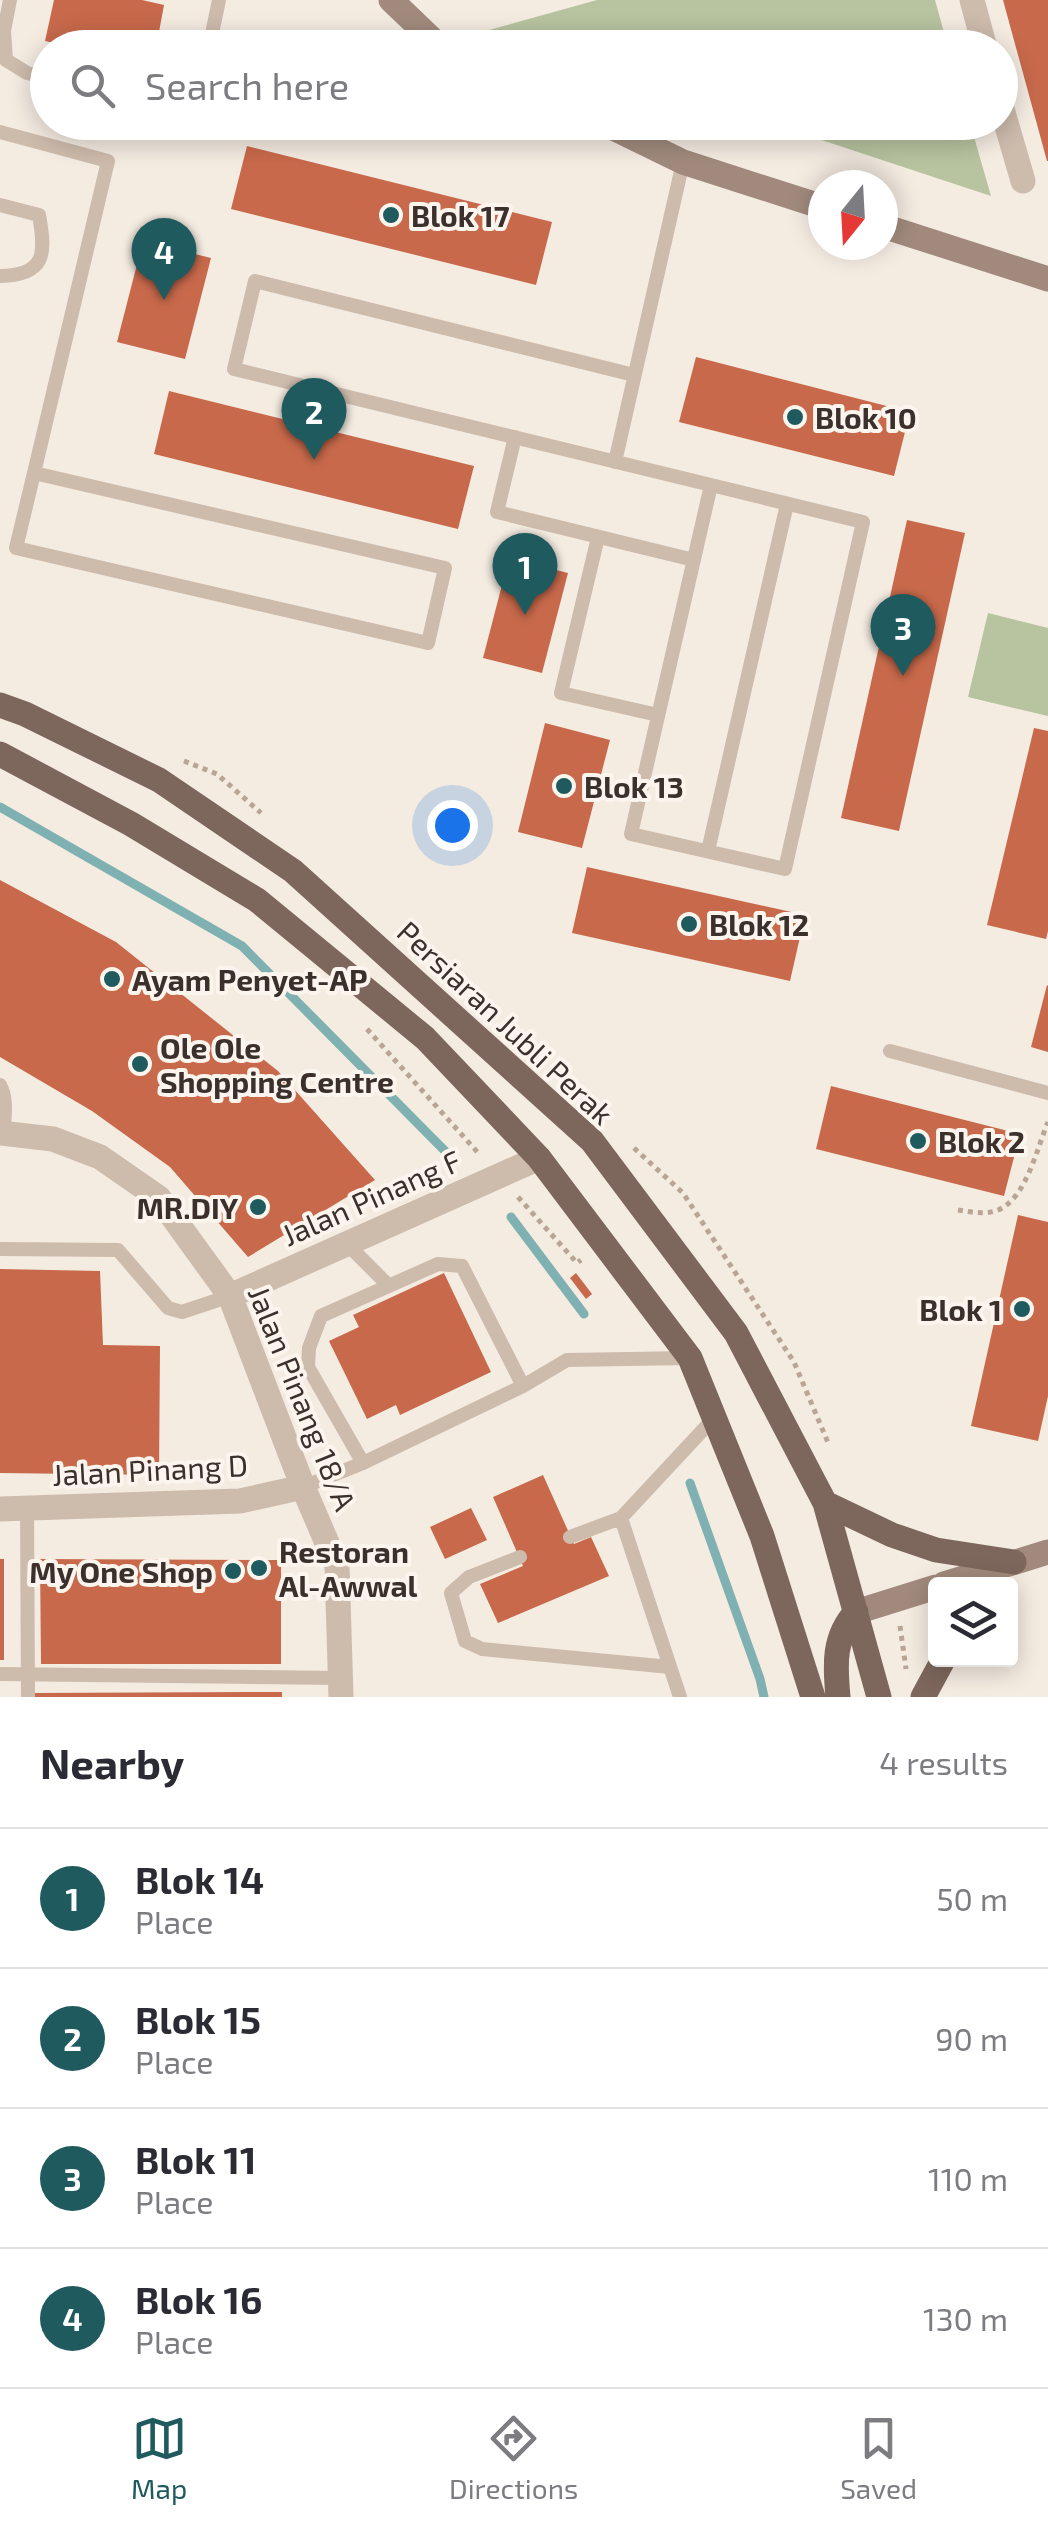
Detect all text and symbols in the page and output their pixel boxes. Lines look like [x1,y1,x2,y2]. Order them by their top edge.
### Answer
search box [30,30,1018,140]
icon: search [65,58,120,113]
text: Search here [145,62,349,108]
north arrow [808,170,898,260]
place label: Blok 17 [411,197,510,233]
marker: Blok 17 [380,204,402,226]
pin: 4 [132,218,196,300]
pin: 2 [282,378,346,460]
place label: Blok 10 [815,399,917,435]
marker: Blok 10 [784,406,806,428]
pin: 1 [492,532,558,615]
pin: 3 [870,594,936,676]
place label: Blok 13 [584,768,684,804]
marker: Blok 13 [553,775,575,797]
your location [427,800,478,851]
place label: Blok 12 [709,906,809,942]
street label: Persiaran Jubli Perak [391,913,621,1131]
marker: Blok 12 [678,913,700,935]
place label: Ayam Penyet-AP [132,961,368,998]
marker: Ayam Penyet-AP [101,968,123,990]
place label: Ole Ole Shopping Centre [160,1029,394,1099]
marker: Ole Ole Shopping Centre [129,1053,151,1075]
place label: Blok 2 [938,1123,1025,1159]
marker: Blok 2 [907,1130,929,1152]
street label: Jalan Pinang F [276,1141,466,1253]
place label: MR.DIY [136,1189,239,1225]
marker: MR.DIY [247,1196,269,1218]
street label: Jalan Pinang 18/A [242,1281,365,1516]
place label: Blok 1 [919,1291,1002,1327]
marker: Blok 1 [1011,1298,1033,1320]
street label: Jalan Pinang D [51,1446,249,1492]
place label: Restoran Al-Awwal [279,1533,418,1603]
place label: My One Shop [29,1553,213,1590]
marker: Restoran Al-Awwal [248,1557,270,1579]
marker: My One Shop [222,1560,244,1582]
map controls [928,1577,1018,1667]
button: layers [928,1577,1018,1667]
text: Nearby [40,1737,184,1787]
text: 4 results [879,1743,1008,1781]
text: Blok 14 [135,1856,264,1902]
text: 1 [66,1879,79,1917]
text: 50 m [936,1879,1008,1917]
text: Place [135,1902,214,1940]
text: Blok 15 [135,1996,261,2042]
text: 2 [63,2019,82,2057]
text: 90 m [935,2019,1008,2057]
text: Place [135,2042,214,2080]
text: Blok 11 [135,2136,256,2182]
text: 3 [63,2159,82,2197]
text: 110 m [928,2159,1008,2197]
text: Place [135,2182,214,2220]
text: Blok 16 [135,2276,262,2322]
text: 4 [62,2299,83,2337]
text: 130 m [923,2299,1008,2337]
text: Place [135,2322,214,2360]
tab: Map [131,2411,187,2505]
tab: Directions [449,2411,578,2505]
tab: Saved [840,2411,917,2505]

